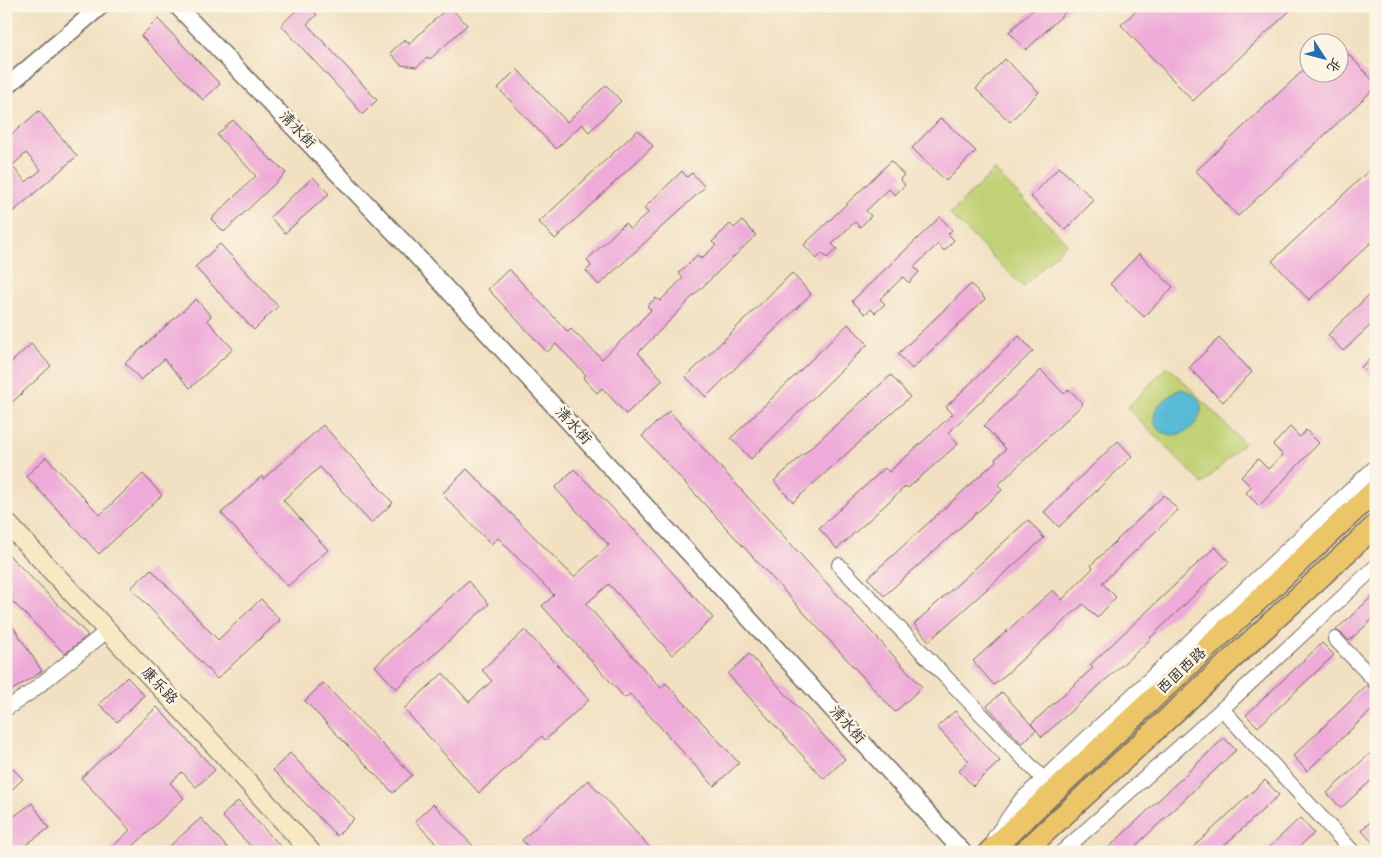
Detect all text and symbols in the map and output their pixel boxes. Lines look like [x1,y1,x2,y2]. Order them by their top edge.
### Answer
north arrow [1300,32,1350,82]
text: 北 [1322,54,1345,76]
street label: 清水街 [274,107,320,153]
street label: 清水街 [550,403,596,449]
street label: 西固西路 [1153,643,1211,699]
street label: 康乐路 [136,663,182,709]
street label: 清水街 [825,702,869,748]

